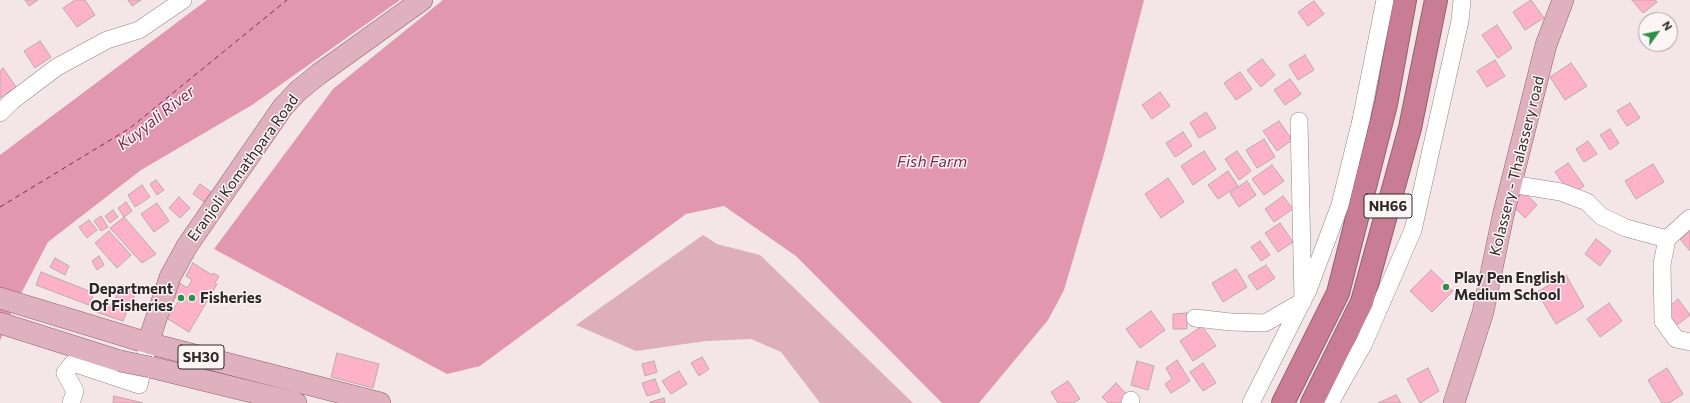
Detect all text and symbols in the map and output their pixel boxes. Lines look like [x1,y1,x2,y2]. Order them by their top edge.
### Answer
north arrow [1638,12,1678,52]
text: N [1660,19,1675,33]
street label: Kolassery - Thalassery road [1486,74,1548,258]
water label: Kuyyali River [113,82,199,154]
street label: Eranjoli Komathpara Road [184,91,302,245]
water label: Fish Farm [897,152,967,172]
road number: NH66 [1364,194,1412,218]
place label: Play Pen English Medium School [1454,269,1565,304]
place label: Department Of Fisheries [89,280,173,315]
marker: Play Pen English Medium School [1441,282,1451,292]
place label: Fisheries [200,289,262,307]
marker: Department Of Fisheries [176,293,186,303]
marker: Fisheries [187,293,197,303]
road number: SH30 [178,345,224,369]

